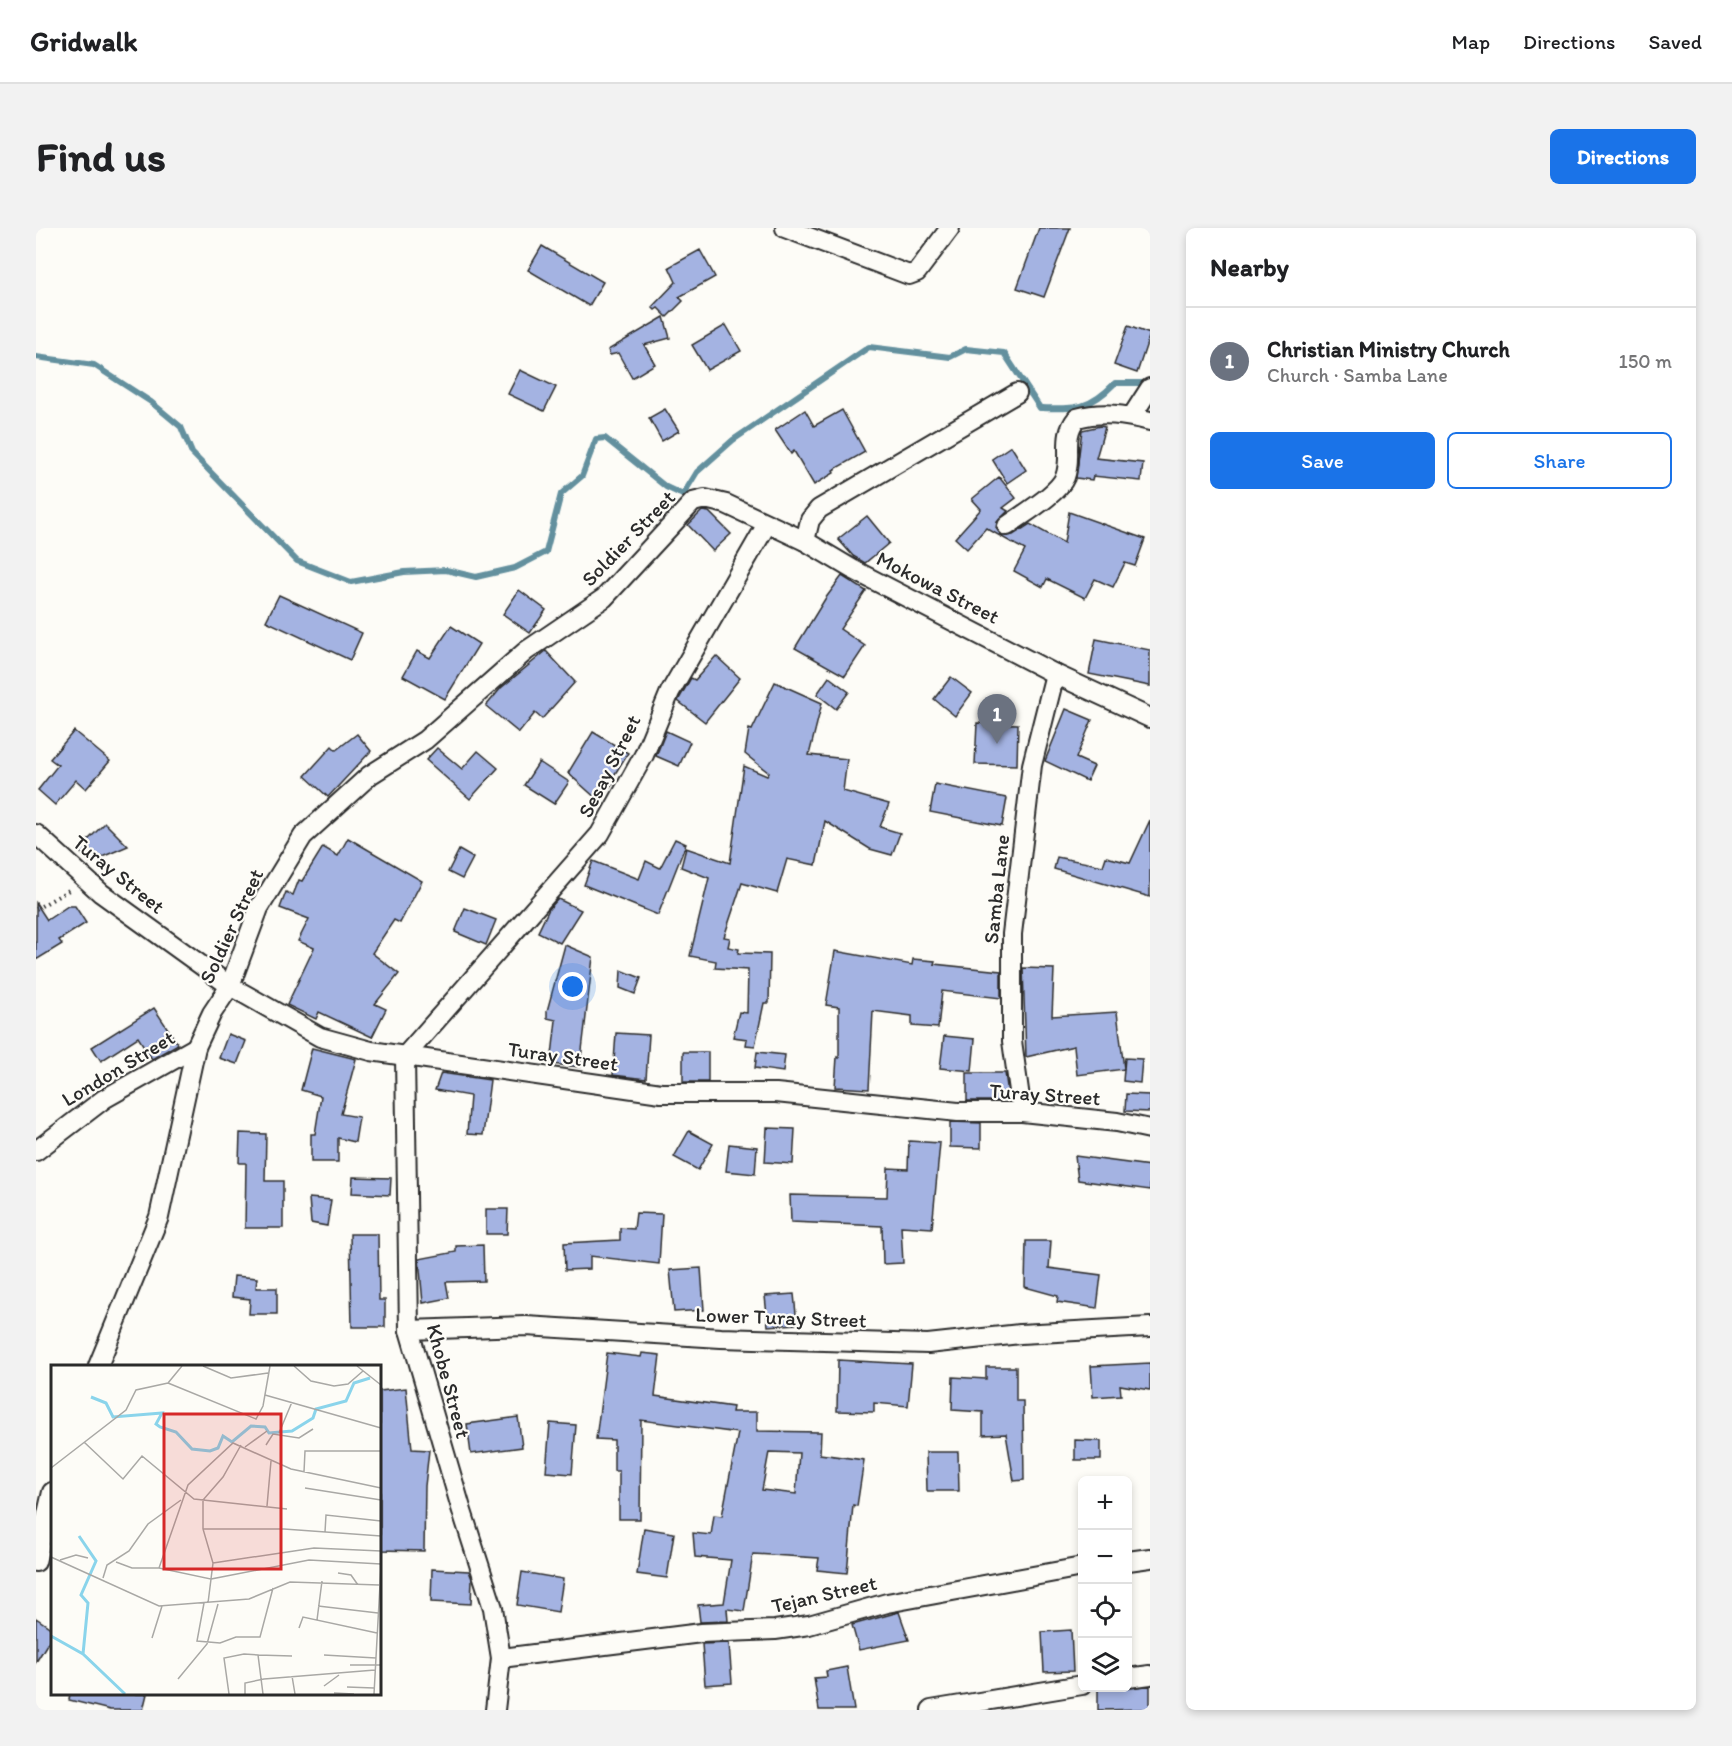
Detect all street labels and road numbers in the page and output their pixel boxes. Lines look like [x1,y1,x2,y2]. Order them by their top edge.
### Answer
street label: Soldier Street [576,485,680,591]
street label: Mokowa Street [872,545,1004,629]
street label: Sesay Street [572,710,646,822]
street label: Turay Street [68,829,170,919]
street label: Samba Lane [978,833,1014,945]
street label: Soldier Street [194,865,269,987]
street label: London Street [57,1024,179,1112]
street label: Turay Street [506,1036,620,1076]
street label: Turay Street [989,1078,1101,1110]
street label: Lower Turay Street [695,1302,867,1332]
street label: Khobe Street [422,1321,476,1441]
street label: Tejan Street [769,1570,879,1618]

